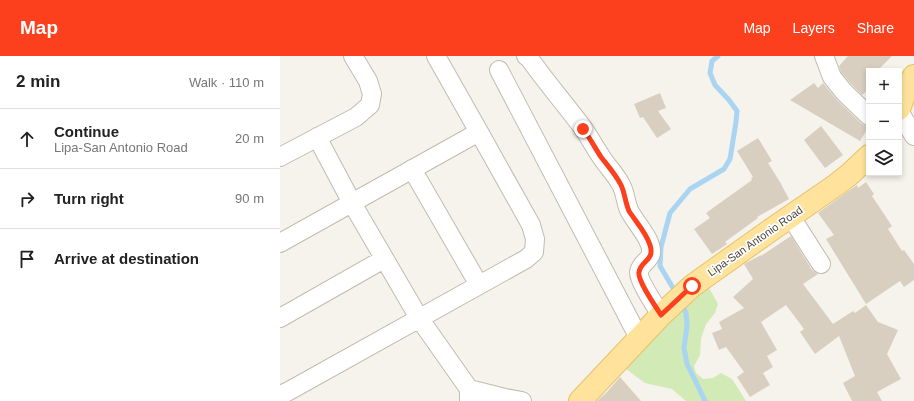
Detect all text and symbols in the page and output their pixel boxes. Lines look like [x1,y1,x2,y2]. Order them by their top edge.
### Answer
text: Map [20,17,58,38]
text: Map [743,20,771,36]
text: Layers [793,20,835,36]
text: Share [857,20,894,36]
map controls [866,68,902,176]
button: + [866,68,902,104]
text: 2 min [16,72,60,91]
text: Walk · 110 m [189,75,264,90]
button: − [866,104,902,140]
route end [574,120,592,138]
text: Continue [54,123,119,140]
icon: ahead [16,128,38,150]
text: 20 m [235,131,264,146]
text: Lipa-San Antonio Road [54,140,188,155]
button: layers [866,140,902,176]
icon: right [16,188,38,210]
text: Turn right [54,190,124,207]
text: 90 m [235,191,264,206]
street label: Lipa-San Antonio Road [705,204,805,278]
icon: arrive [16,248,38,270]
text: Arrive at destination [54,250,199,267]
route start [683,277,701,295]

